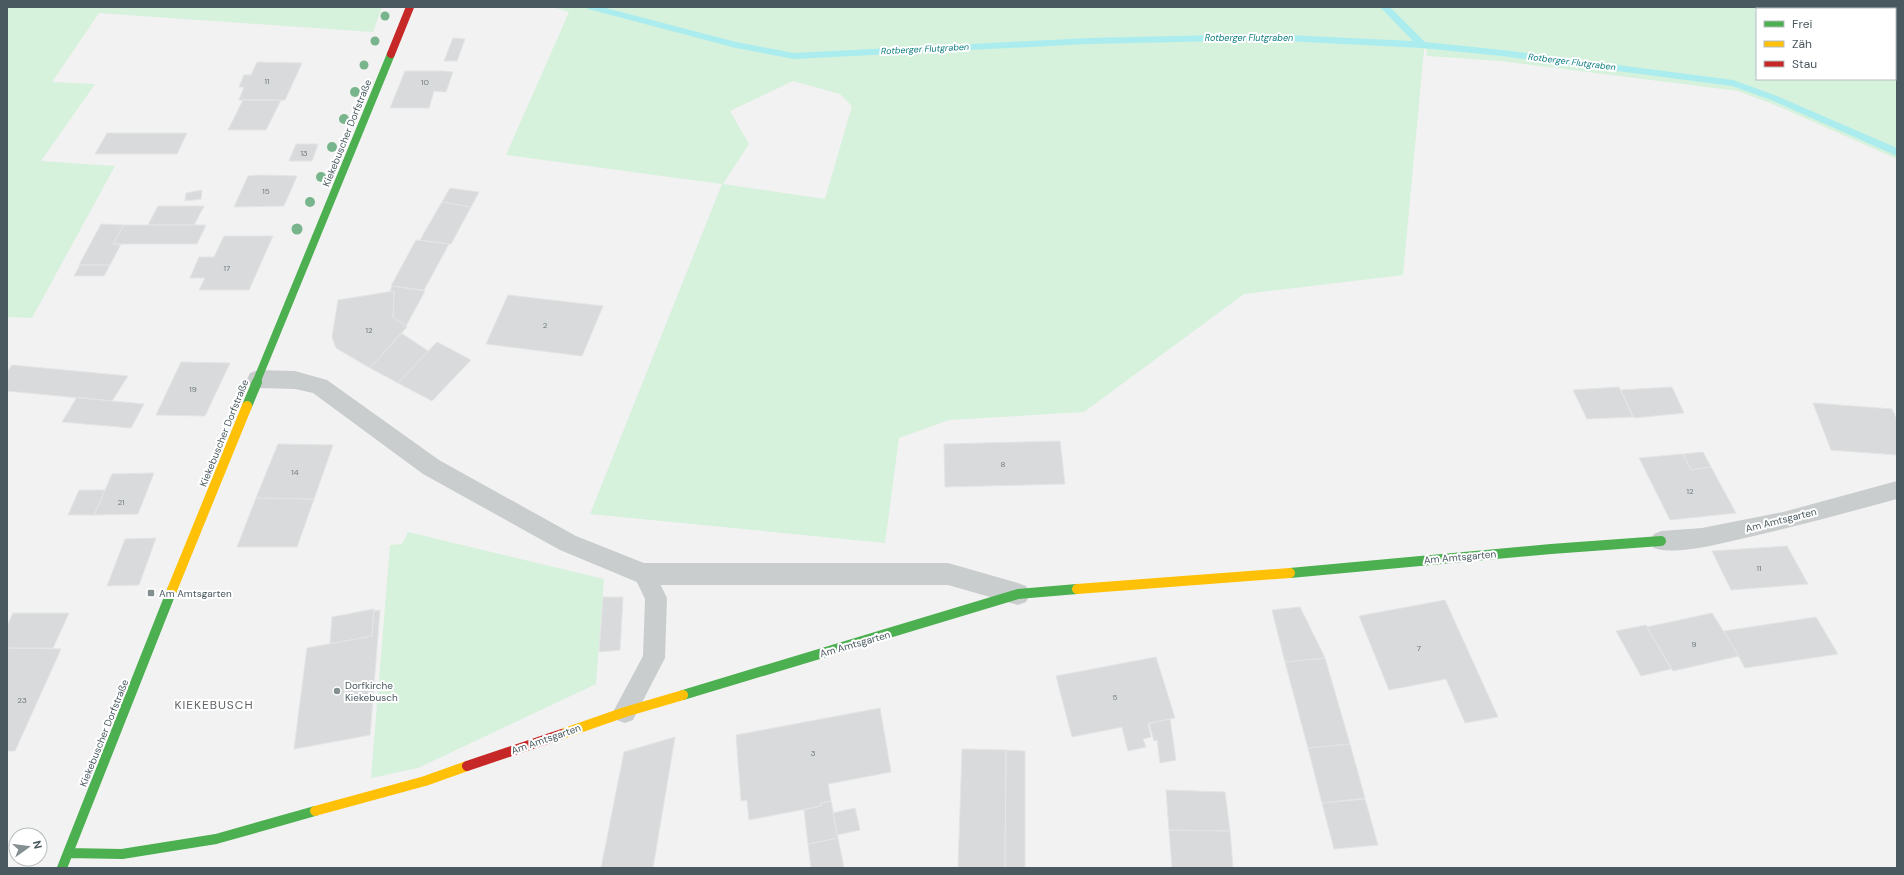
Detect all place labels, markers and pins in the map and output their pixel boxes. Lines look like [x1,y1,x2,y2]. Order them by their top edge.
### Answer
place label: Am Amtsgarten [159,587,232,600]
marker: Am Amtsgarten [146,588,156,598]
place label: Dorfkirche Kiekebusch [345,679,398,704]
marker: Dorfkirche Kiekebusch [332,686,342,696]

